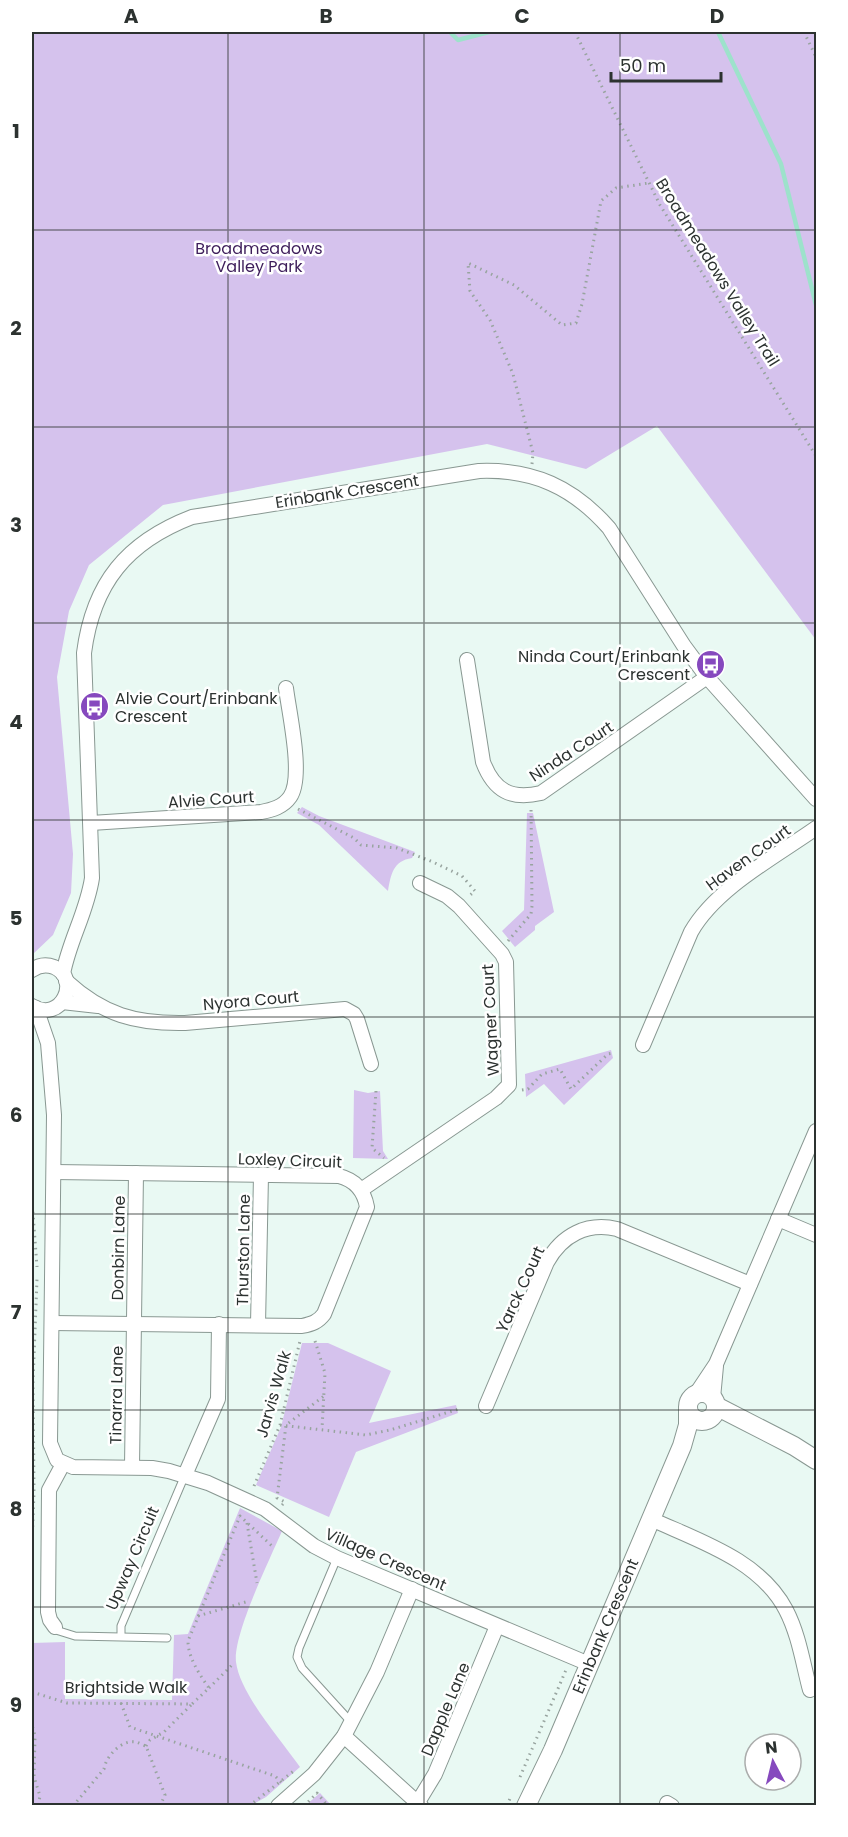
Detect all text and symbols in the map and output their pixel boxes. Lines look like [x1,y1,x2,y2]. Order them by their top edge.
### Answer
text: A [124,2,139,30]
text: B [319,2,333,30]
text: C [514,2,530,30]
text: D [710,2,724,30]
scale bar [611,45,720,83]
text: 50 m [620,53,666,78]
text: 1 [12,117,20,145]
street label: Broadmeadows Valley Trail [650,174,785,371]
park label: Broadmeadows Valley Park [195,237,323,278]
text: 2 [10,314,22,342]
street label: Erinbank Crescent [274,469,421,514]
text: 3 [10,511,22,539]
place label: Ninda Court/Erinbank Crescent [518,645,691,686]
bus stop icon: Ninda Court/Erinbank Crescent [695,649,727,681]
place label: Alvie Court/Erinbank Crescent [115,687,278,728]
bus stop icon: Alvie Court/Erinbank Crescent [78,691,110,723]
text: 4 [9,708,23,736]
street label: Ninda Court [525,716,618,787]
street label: Alvie Court [167,785,255,814]
street label: Haven Court [701,819,796,896]
text: 5 [10,904,23,932]
street label: Wagner Court [476,963,505,1077]
street label: Nyora Court [202,985,300,1016]
text: 6 [10,1101,22,1129]
street label: Loxley Circuit [238,1147,342,1174]
street label: Thurston Lane [231,1194,256,1306]
street label: Donbirn Lane [106,1195,131,1301]
street label: Yarck Court [490,1242,551,1336]
text: 7 [11,1298,22,1326]
street label: Tinarra Lane [104,1345,129,1444]
street label: Jarvis Walk [250,1347,297,1440]
text: 8 [10,1495,22,1523]
street label: Upway Circuit [100,1503,165,1614]
street label: Village Crescent [321,1522,450,1597]
street label: Erinbank Crescent [567,1555,644,1697]
street label: Dapple Lane [415,1659,476,1760]
street label: Brightside Walk [65,1676,188,1699]
text: 9 [10,1691,22,1719]
north arrow [743,1732,803,1792]
text: N [764,1735,779,1760]

